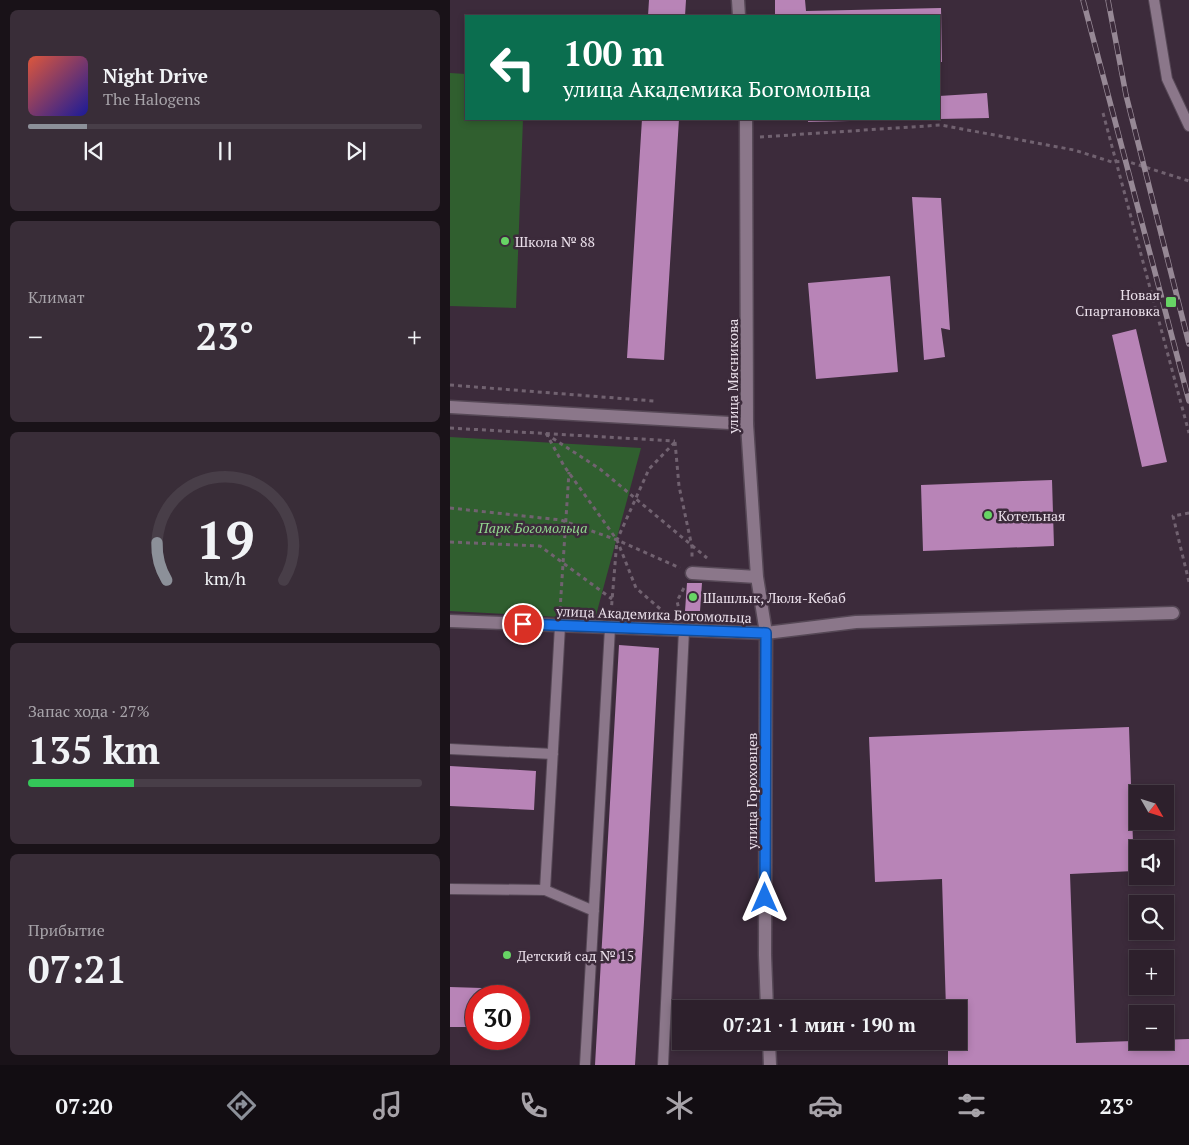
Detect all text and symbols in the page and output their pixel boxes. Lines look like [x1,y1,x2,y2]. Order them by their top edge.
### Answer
text: 100 m [563,30,664,76]
icon: left [480,35,545,100]
text: Night Drive [103,63,208,88]
text: улица Академика Богомольца [563,74,871,103]
text: The Halogens [103,88,201,110]
icon: previous [80,137,108,165]
icon: pause [211,137,239,165]
icon: next [342,137,370,165]
place label: Школа № 88 [515,232,595,251]
marker: Школа № 88 [499,235,511,247]
place label: Новая Спартановка [1075,285,1160,320]
text: Климат [28,286,85,308]
marker: Новая Спартановка [1164,295,1178,309]
text: 23° [196,311,254,361]
text: − [28,318,43,355]
text: + [407,318,422,355]
street label: улица Мясникова [723,319,742,434]
text: 19 [196,505,254,574]
place label: Котельная [998,506,1066,525]
marker: Котельная [982,509,994,521]
park label: Парк Богомольца [478,518,587,537]
text: km/h [204,566,246,590]
place label: Шашлык, Люля-Кебаб [703,588,846,607]
marker: Шашлык, Люля-Кебаб [687,591,699,603]
street label: улица Академика Богомольца [555,601,752,627]
pin [502,603,544,645]
icon: arrive [509,610,537,638]
text: Запас хода · 27% [28,700,150,722]
text: 135 km [28,725,160,775]
street label: улица Гороховцев [742,733,761,850]
north arrow [1129,785,1174,830]
map controls [1129,785,1174,1050]
button: sound [1129,840,1174,885]
position arrow [738,871,790,923]
button: search [1129,895,1174,940]
text: Прибытие [28,919,105,941]
text: 07:21 [28,944,127,994]
place label: Детский сад № 15 [517,946,634,965]
marker: Детский сад № 15 [501,949,513,961]
button: + [1129,950,1174,995]
speed limit sign: 30 [465,985,530,1050]
button: − [1129,1005,1174,1050]
text: 07:21 · 1 мин · 190 m [723,1012,916,1037]
icon: directions [224,1088,259,1123]
icon: music [370,1088,405,1123]
icon: phone [516,1088,551,1123]
icon: climate [662,1088,697,1123]
icon: car [808,1088,843,1123]
icon: filters [954,1088,989,1123]
text: 07:20 [55,1091,113,1120]
text: 23° [1100,1091,1134,1120]

